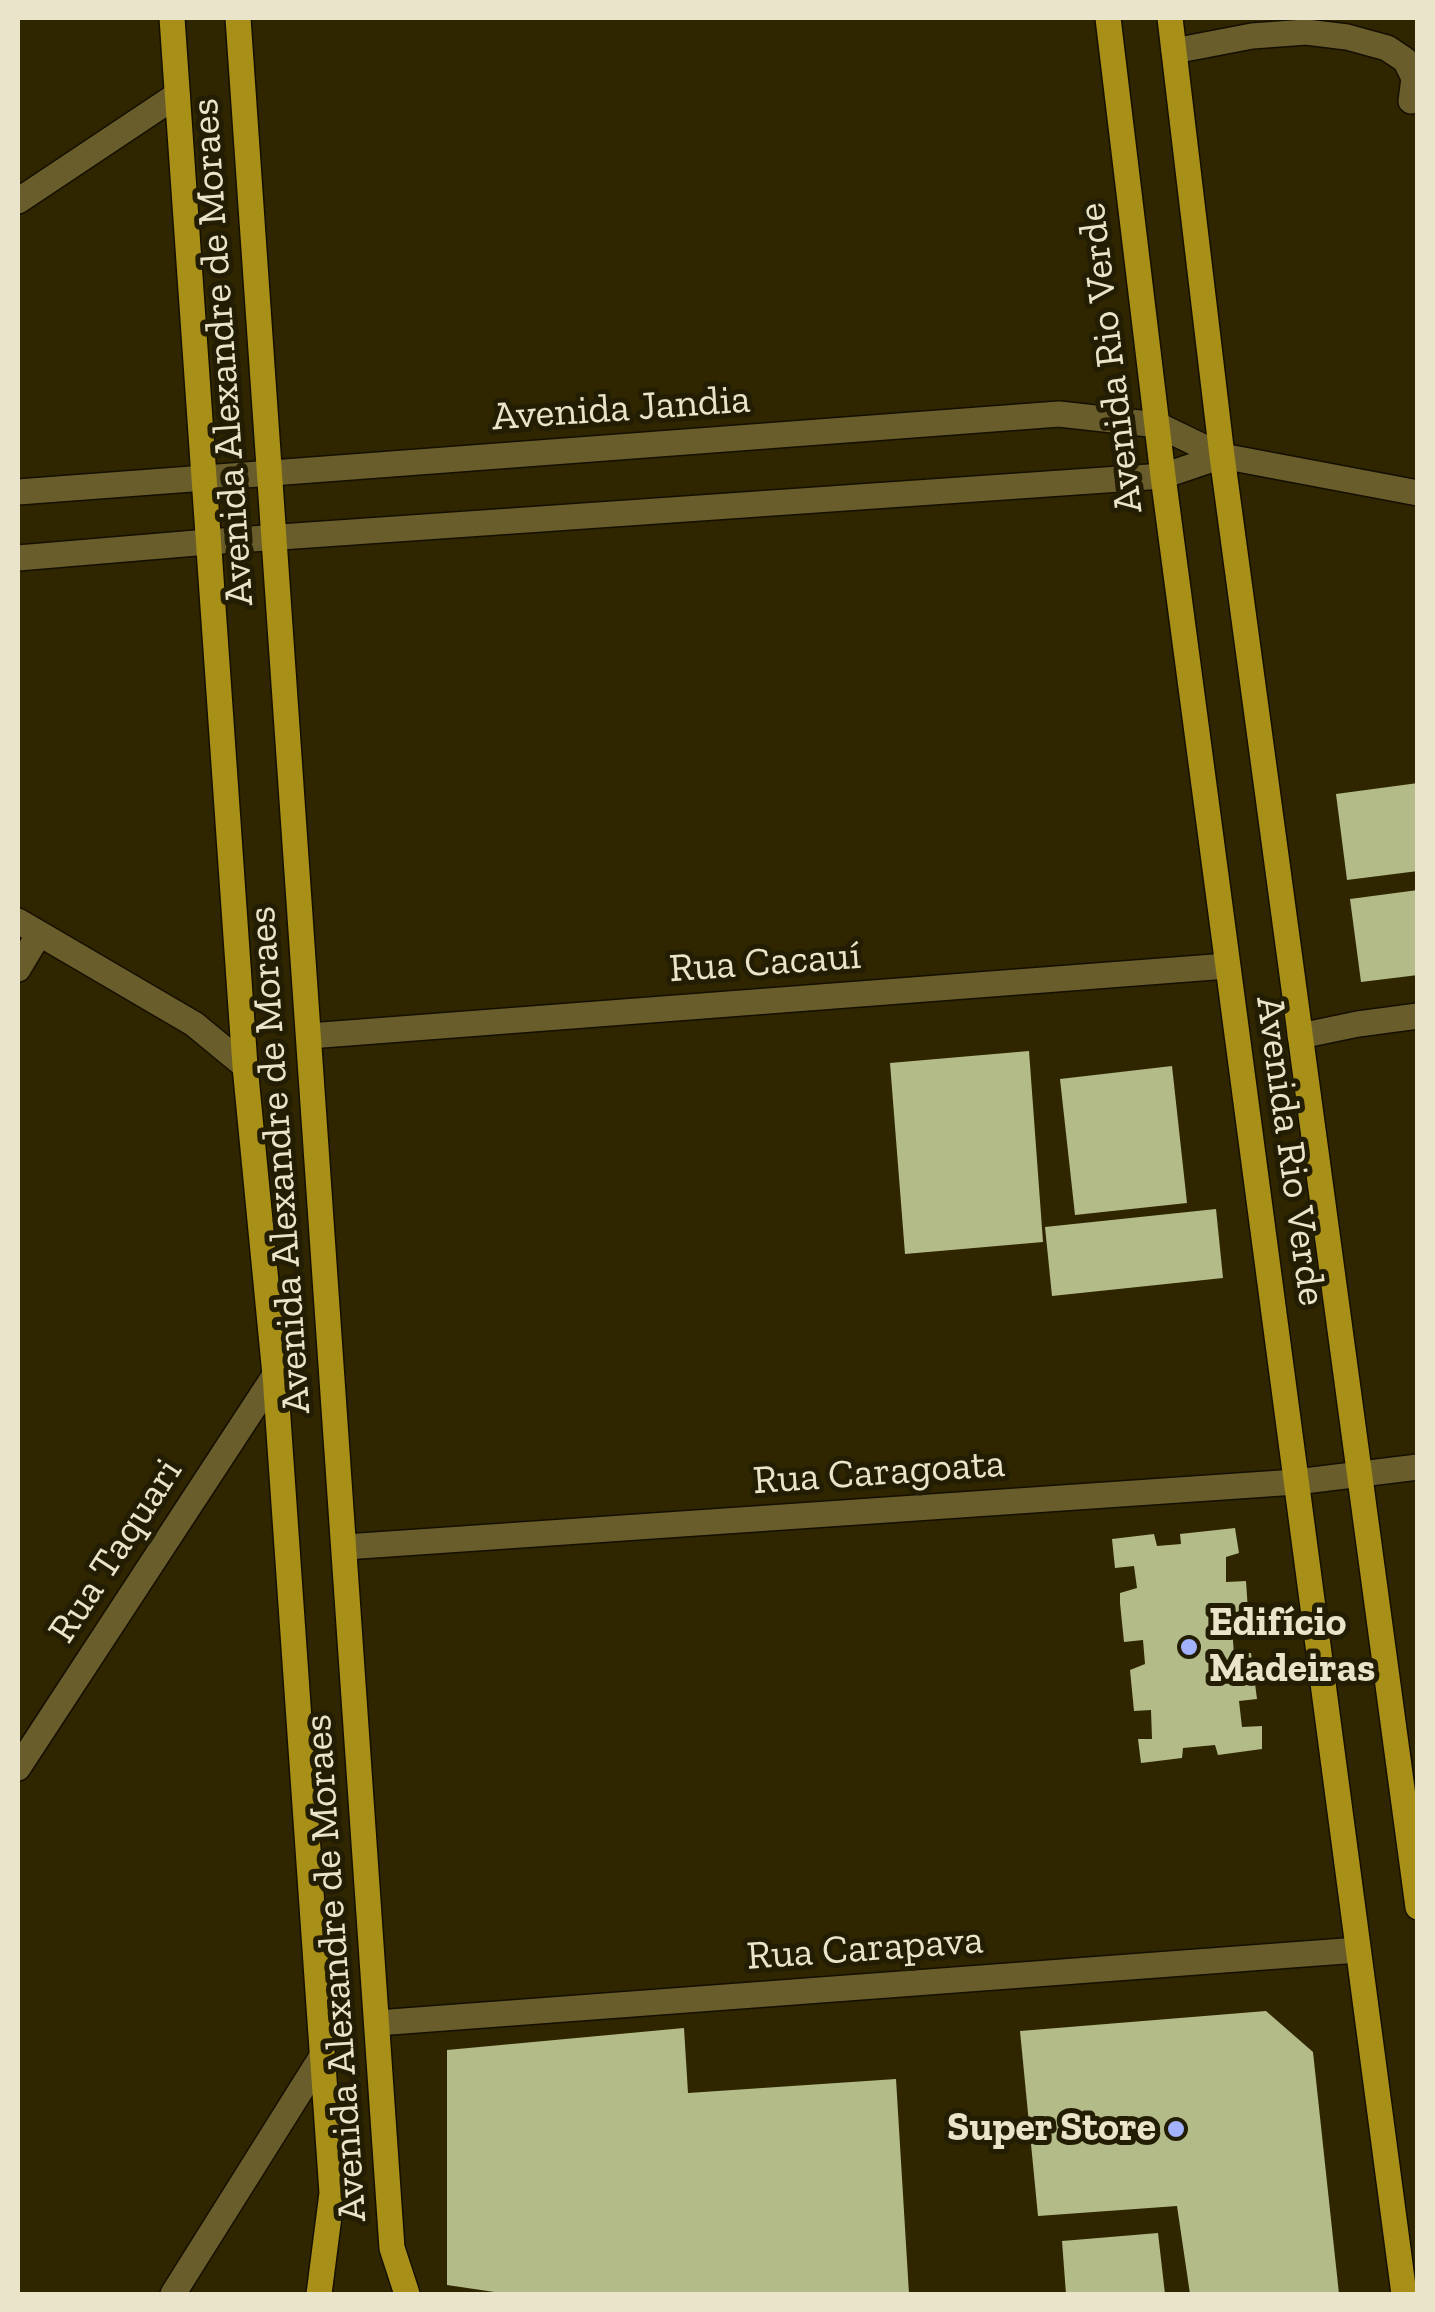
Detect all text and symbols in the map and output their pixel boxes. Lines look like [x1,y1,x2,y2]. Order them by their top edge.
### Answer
street label: Avenida Alexandre de Moraes [181,97,265,607]
street label: Avenida Rio Verde [1068,200,1154,516]
street label: Avenida Jandia [490,376,752,442]
street label: Avenida Alexandre de Moraes [238,905,322,1415]
street label: Rua Cacauí [667,932,863,994]
street label: Avenida Rio Verde [1245,993,1335,1309]
street label: Rua Caragoata [751,1440,1007,1506]
street label: Rua Taquari [39,1450,193,1652]
place label: Edifício Madeiras [1209,1600,1375,1694]
marker: Edifício Madeiras [1178,1636,1200,1658]
street label: Avenida Alexandre de Moraes [294,1713,378,2223]
street label: Rua Carapava [745,1917,985,1981]
place label: Super Store [947,2105,1156,2153]
marker: Super Store [1165,2118,1187,2140]

